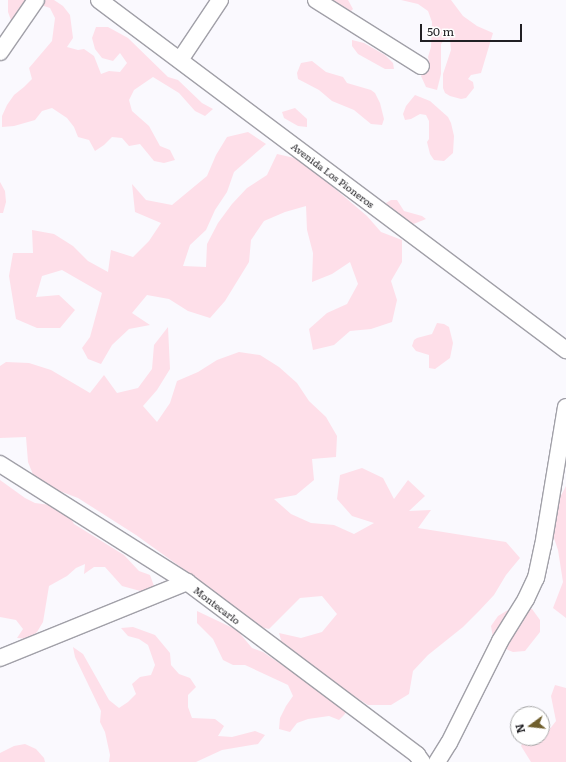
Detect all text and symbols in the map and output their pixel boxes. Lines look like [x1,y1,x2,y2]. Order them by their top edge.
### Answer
scale bar [422,16,524,42]
text: 50 m [427,22,454,40]
street label: Avenida Los Pioneros [289,140,377,210]
street label: Montecarlo [191,584,243,626]
north arrow [510,706,550,746]
text: N [510,722,528,735]

